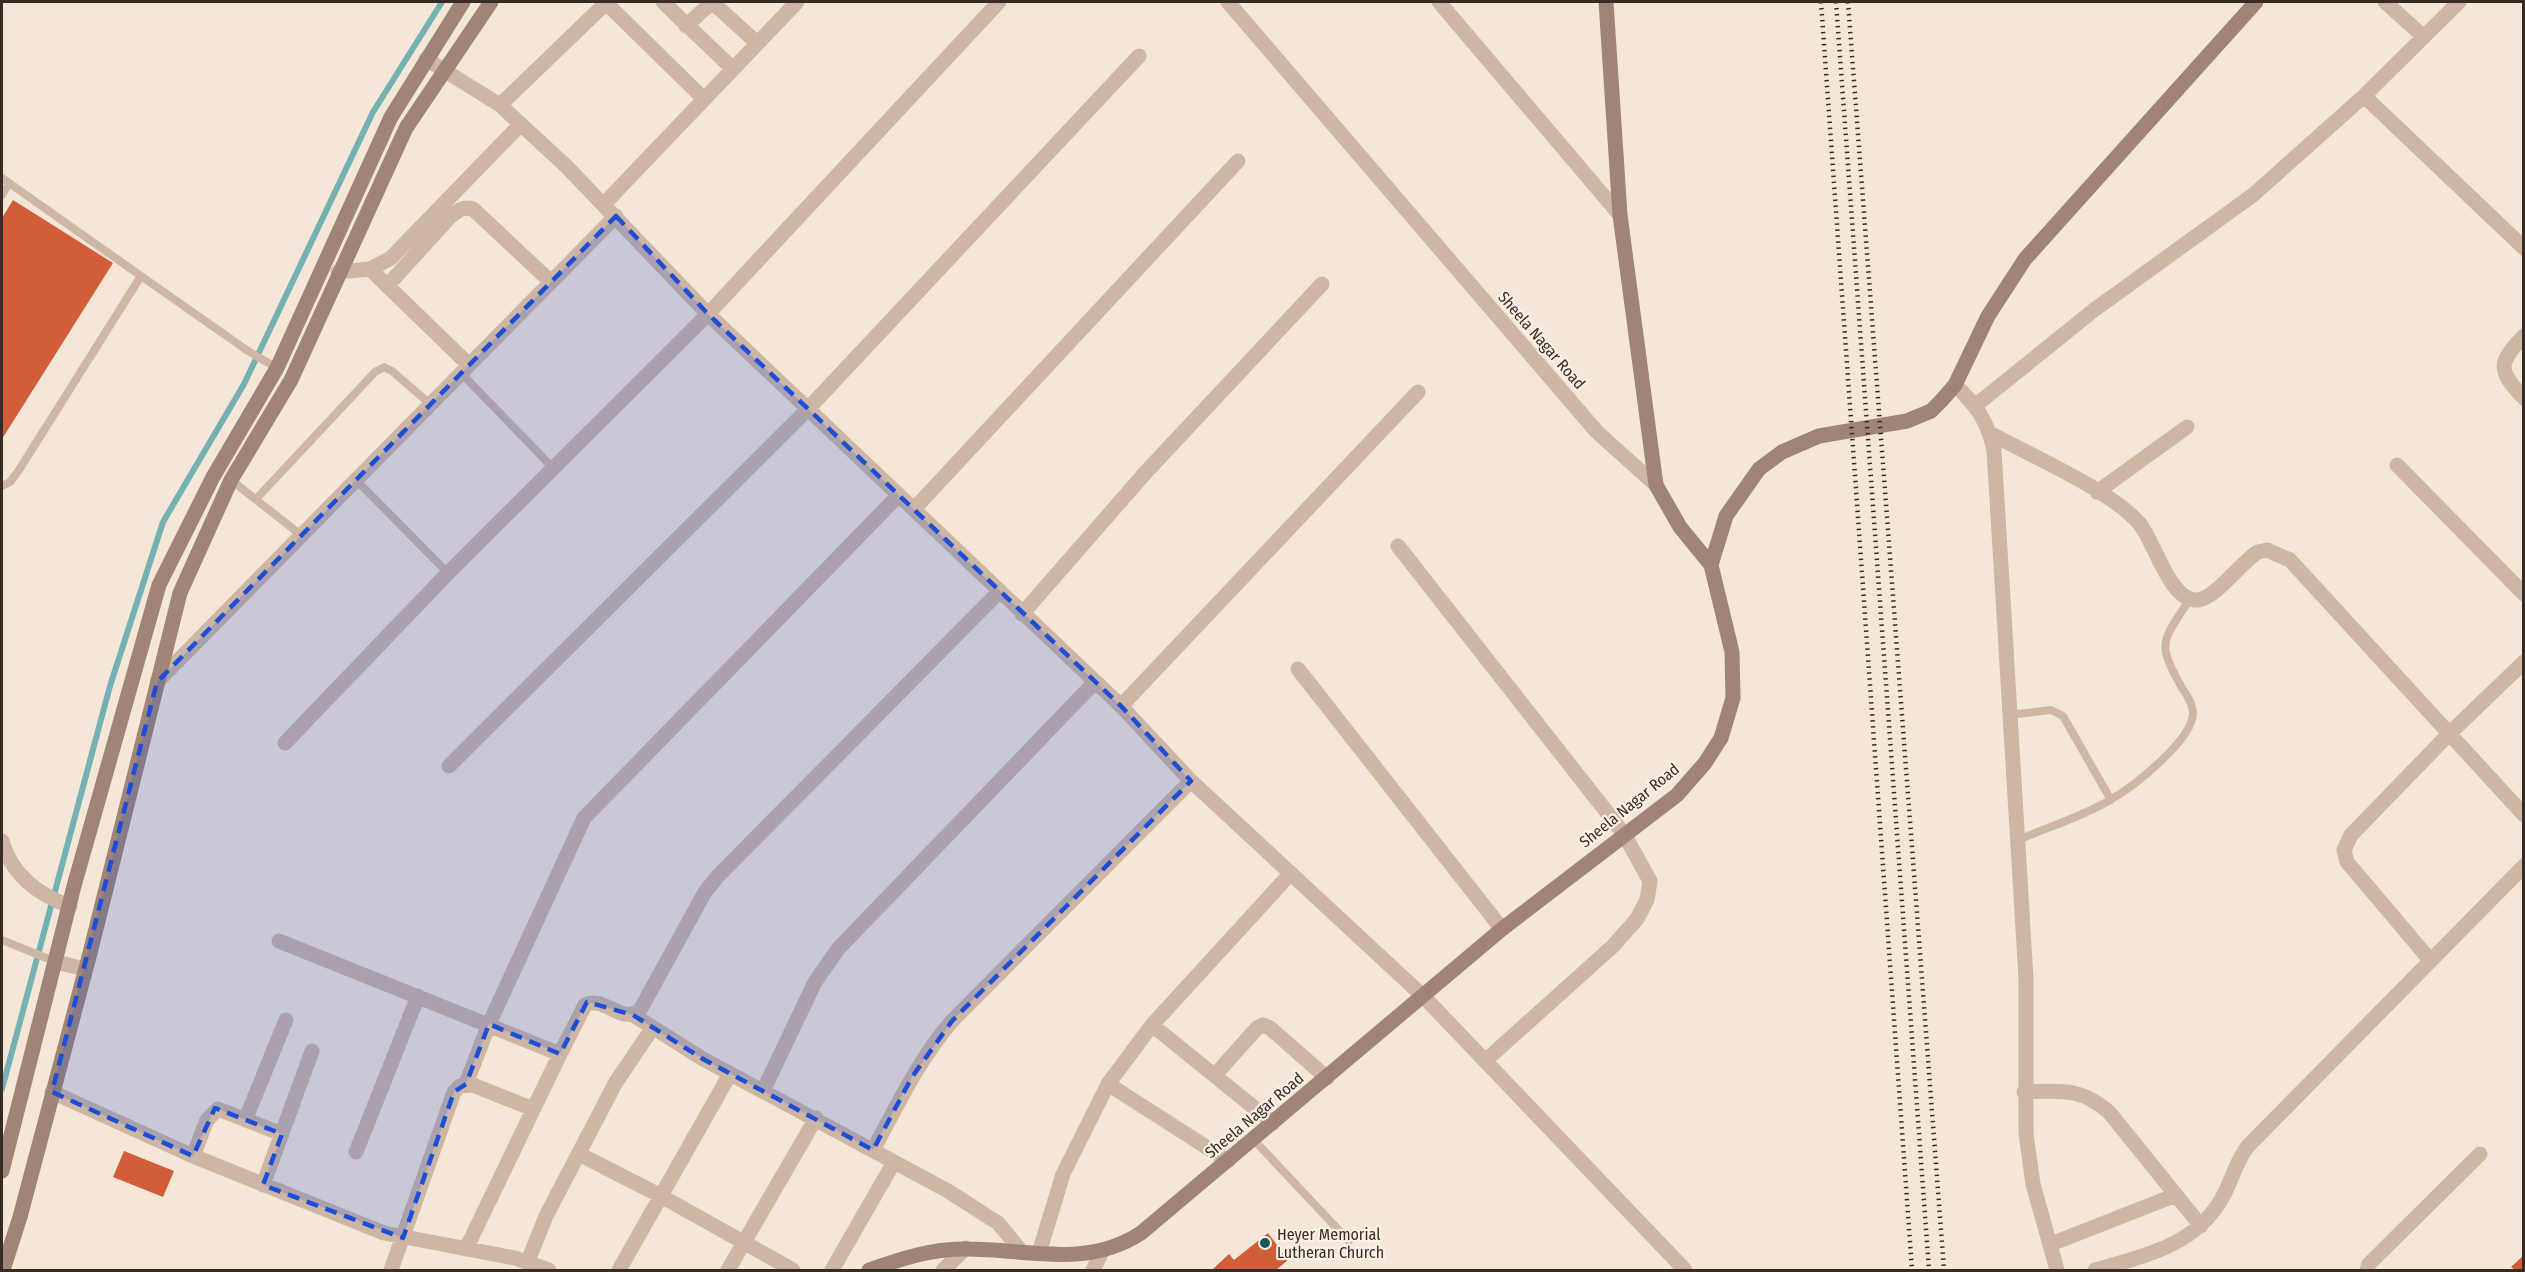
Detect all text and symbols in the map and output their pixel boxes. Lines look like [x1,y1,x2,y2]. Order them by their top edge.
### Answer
street label: Sheela Nagar Road [1494,288,1589,393]
street label: Sheela Nagar Road [1576,759,1683,851]
street label: Sheela Nagar Road [1201,1069,1307,1162]
place label: Heyer Memorial Lutheran Church [1277,1225,1384,1262]
marker: Heyer Memorial Lutheran Church [1258,1236,1272,1250]

